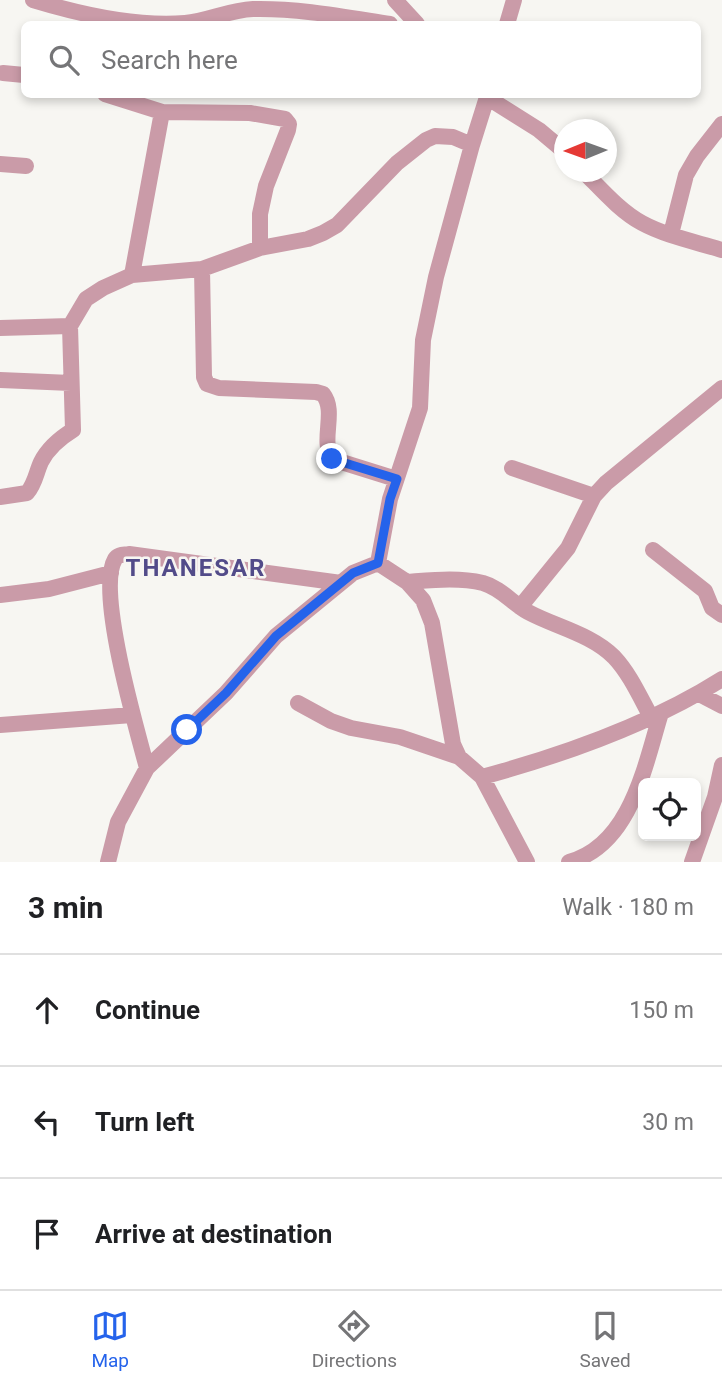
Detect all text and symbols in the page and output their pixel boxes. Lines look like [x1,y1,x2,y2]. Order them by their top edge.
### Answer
search box [21,21,701,98]
icon: search [45,41,83,79]
text: Search here [101,45,238,75]
north arrow [554,119,617,182]
route end [316,443,347,474]
district label: THANESAR [126,554,266,582]
route start [171,714,202,745]
map controls [638,778,701,841]
button: locate [638,778,701,841]
text: 3 min [28,890,103,925]
text: Walk · 180 m [562,894,694,921]
icon: ahead [28,991,66,1029]
text: Continue [95,995,200,1025]
text: 150 m [629,997,694,1024]
icon: left [28,1103,66,1141]
text: Turn left [95,1107,194,1137]
text: 30 m [642,1109,694,1136]
icon: arrive [28,1215,66,1253]
text: Arrive at destination [95,1219,332,1249]
tab: Map [91,1307,129,1372]
tab: Directions [312,1307,397,1372]
tab: Saved [579,1307,631,1372]

